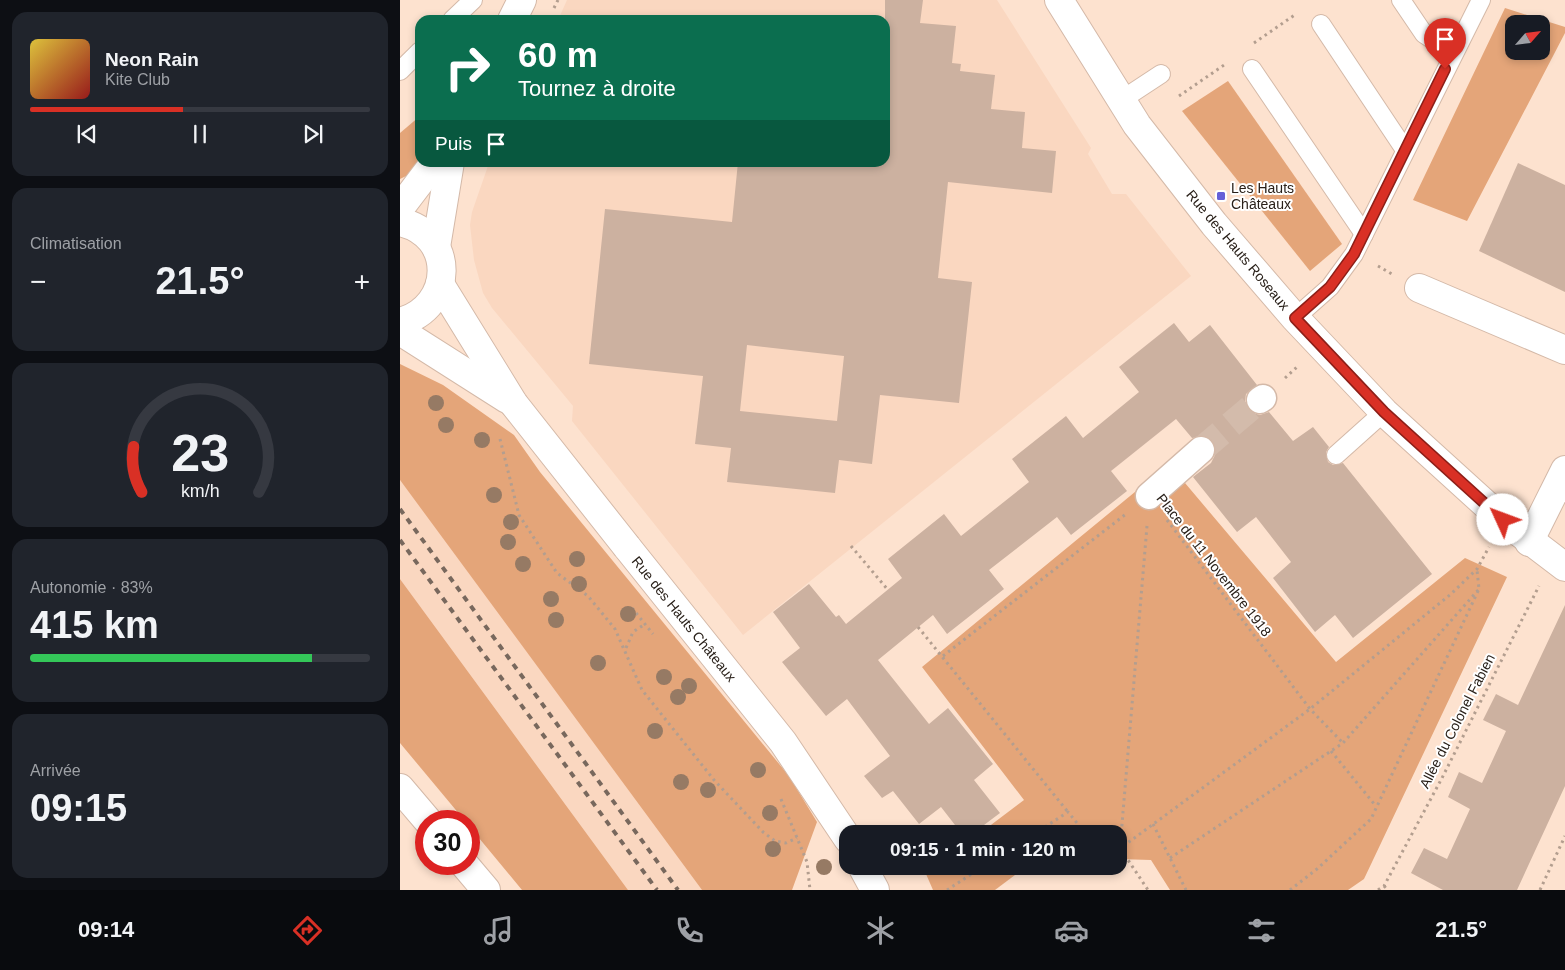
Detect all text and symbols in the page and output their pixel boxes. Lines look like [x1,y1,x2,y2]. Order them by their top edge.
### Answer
north arrow [1505,15,1550,60]
map controls [1505,15,1550,60]
pin [1424,18,1466,69]
icon: arrive [1431,25,1459,53]
icon: right [435,35,500,100]
text: 60 m [518,35,598,74]
text: Neon Rain [105,49,199,70]
text: Kite Club [105,71,170,88]
text: Tournez à droite [518,76,676,101]
icon: previous [73,120,101,148]
icon: pause [186,120,214,148]
icon: next [299,120,327,148]
icon: arrive [482,130,510,158]
text: Puis [435,133,472,154]
place label: Les Hauts Châteaux [1231,180,1294,212]
street label: Rue des Hauts Roseaux [1183,187,1293,313]
marker: Les Hauts Châteaux [1215,190,1227,202]
text: Climatisation [30,235,122,252]
text: 21.5° [155,260,245,302]
text: − [30,266,46,297]
text: + [354,266,370,297]
text: 23 [171,424,229,482]
text: km/h [181,481,219,501]
street label: Place du 11 Novembre 1918 [1153,491,1275,640]
position arrow [1476,493,1528,545]
street label: Rue des Hauts Châteaux [629,553,739,685]
text: Autonomie · 83% [30,579,153,596]
text: 415 km [30,604,159,646]
street label: Allée du Colonel Fabien [1416,651,1498,791]
text: Arrivée [30,762,81,779]
text: 09:15 [30,787,127,829]
speed limit sign: 30 [415,810,480,875]
text: 09:15 · 1 min · 120 m [890,839,1076,860]
icon: directions [290,913,325,948]
icon: music [481,913,516,948]
icon: phone [672,913,707,948]
icon: climate [863,913,898,948]
icon: car [1054,913,1089,948]
icon: filters [1244,913,1279,948]
text: 09:14 [78,917,134,942]
text: 21.5° [1435,917,1487,942]

